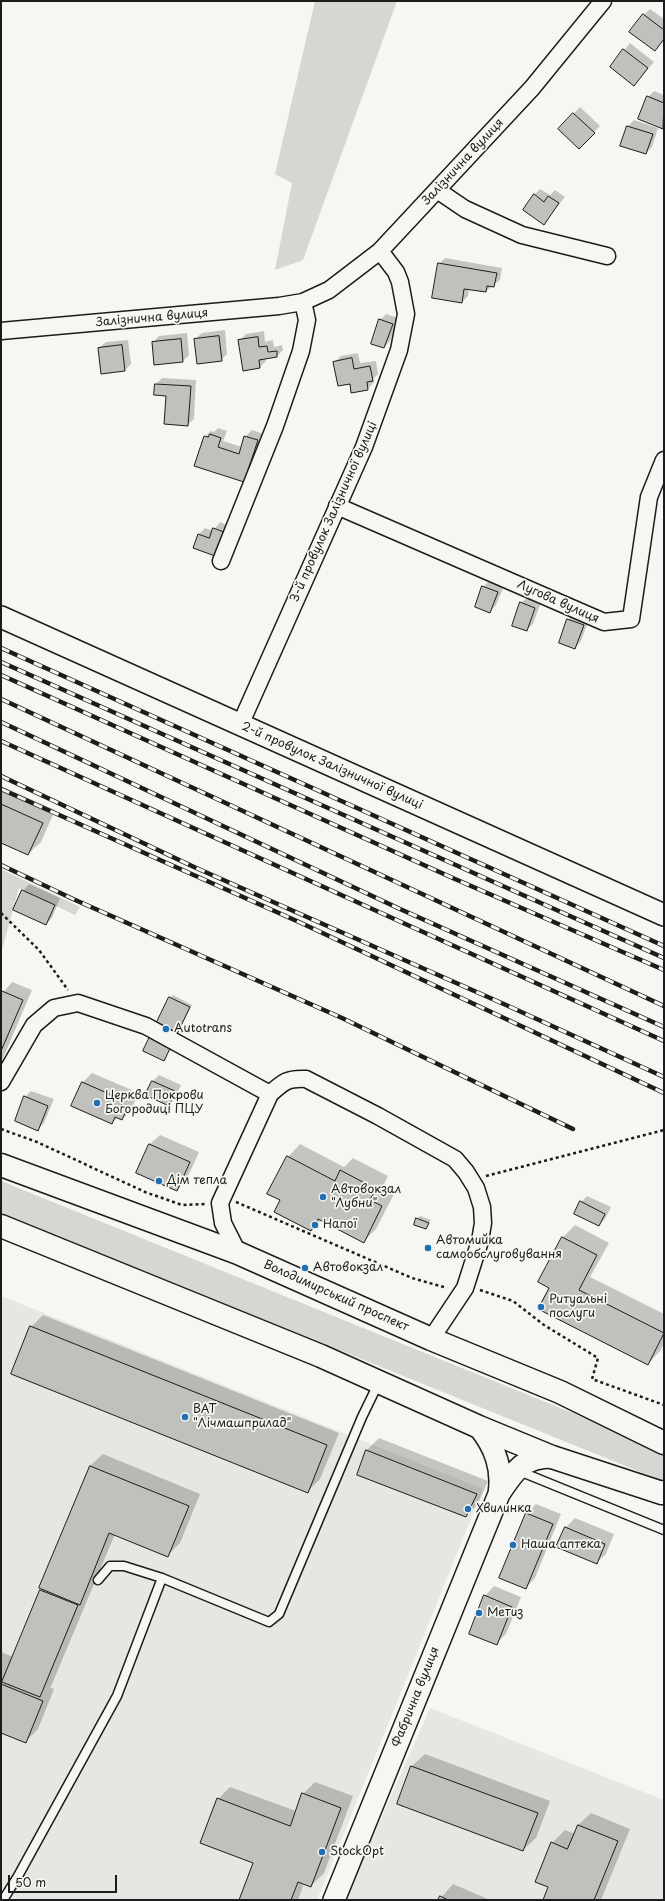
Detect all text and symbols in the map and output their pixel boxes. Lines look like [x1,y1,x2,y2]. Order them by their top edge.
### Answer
street label: Залізнична вулиця [419,116,507,208]
street label: Залізнична вулиця [95,306,209,330]
street label: 3-й провулок Залізничної вулиці [288,419,380,605]
street label: Лугова вулиця [515,578,601,626]
street label: 2-й провулок Залізничної вулиці [239,719,425,813]
place label: Autotrans [174,1022,232,1036]
marker: Autotrans [161,1024,171,1034]
place label: Церква Покрови Богородиці ПЦУ [105,1089,204,1117]
marker: Церква Покрови Богородиці ПЦУ [92,1098,102,1108]
place label: Дім тепла [167,1174,227,1188]
marker: Дім тепла [154,1176,164,1186]
place label: Автовокзал "Лубни" [331,1183,401,1211]
marker: Автовокзал "Лубни" [318,1192,328,1202]
place label: Напої [323,1218,357,1232]
marker: Напої [310,1220,320,1230]
place label: Автомийка самообслуговування [436,1234,562,1262]
marker: Автомийка самообслуговування [423,1243,433,1253]
street label: Володимирський проспект [261,1257,411,1335]
place label: Автовокзал [313,1261,383,1275]
marker: Автовокзал [300,1263,310,1273]
place label: Ритуальні послуги [549,1293,607,1321]
marker: Ритуальні послуги [536,1302,546,1312]
place label: ВАТ "Лічмашприлад" [193,1403,292,1431]
marker: ВАТ "Лічмашприлад" [180,1412,190,1422]
place label: Хвилинка [476,1502,532,1516]
marker: Хвилинка [463,1504,473,1514]
place label: Наша аптека [521,1538,601,1552]
marker: Наша аптека [508,1540,518,1550]
place label: Метиз [487,1606,523,1620]
marker: Метиз [474,1608,484,1618]
street label: Фабрична вулиця [389,1645,443,1749]
place label: StockOpt [330,1845,384,1859]
marker: StockOpt [317,1847,327,1857]
scale bar [10,1867,119,1893]
text: 50 m [15,1873,46,1891]

